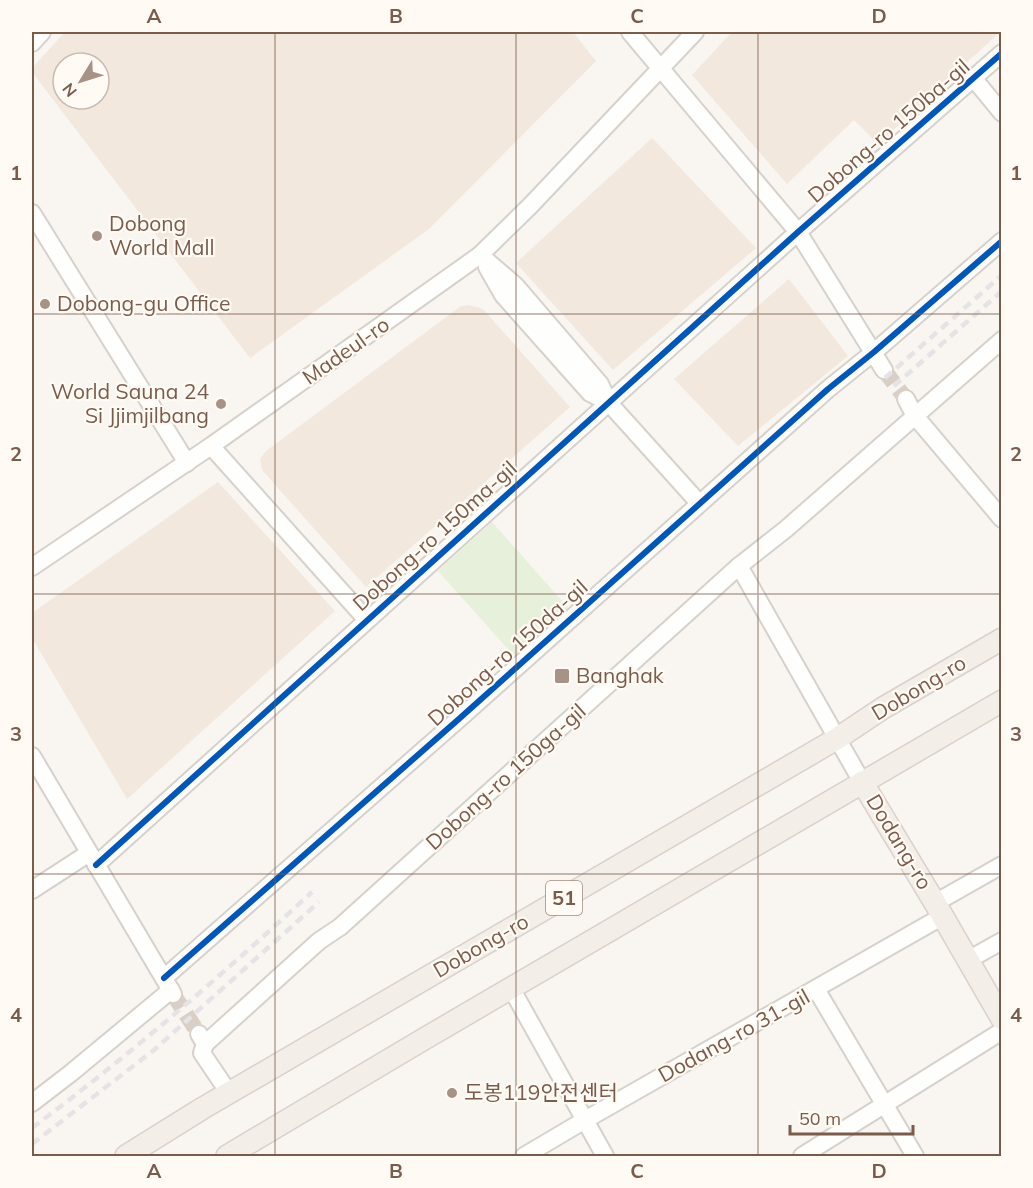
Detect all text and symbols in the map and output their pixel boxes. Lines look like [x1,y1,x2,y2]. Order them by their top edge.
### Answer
text: A [147,3,162,28]
text: B [389,3,403,28]
text: C [630,3,644,28]
text: D [871,3,887,28]
north arrow [51,51,111,111]
street label: Dobong-ro 150ba-gil [802,53,975,208]
text: N [58,79,81,101]
text: 1 [10,160,22,185]
text: 1 [1010,160,1022,185]
place label: Dobong World Mall [109,210,214,260]
marker: Dobong World Mall [90,229,104,243]
place label: Dobong-gu Office [57,290,230,316]
marker: Dobong-gu Office [38,297,52,311]
street label: Madeul-ro [297,311,394,390]
place label: World Sauna 24 Si Jjimjilbang [51,378,209,428]
marker: World Sauna 24 Si Jjimjilbang [214,397,228,411]
text: 2 [10,441,22,466]
text: 2 [1010,441,1022,466]
street label: Dobong-ro 150ma-gil [347,455,522,616]
street label: Dobong-ro 150da-gil [422,574,593,731]
street label: Dobong-ro [866,649,970,726]
place label: Banghak [576,662,664,688]
marker: Banghak [553,667,571,685]
street label: Dobong-ro 150ga-gil [420,698,591,855]
text: 3 [10,721,22,746]
text: 3 [1010,721,1022,746]
street label: Dodang-ro [861,789,938,894]
road number: 51 [546,881,582,915]
street label: Dobong-ro [428,907,533,983]
street label: Dodang-ro 31-gil [653,983,814,1087]
text: 4 [10,1002,22,1027]
text: 4 [1010,1002,1022,1027]
place label: 도봉119안전센터 [464,1079,618,1105]
marker: 도봉119안전센터 [445,1086,459,1100]
scale bar [790,1098,913,1136]
text: 50 m [799,1107,841,1130]
text: A [147,1158,162,1183]
text: B [389,1158,403,1183]
text: C [630,1158,644,1183]
text: D [871,1158,887,1183]

